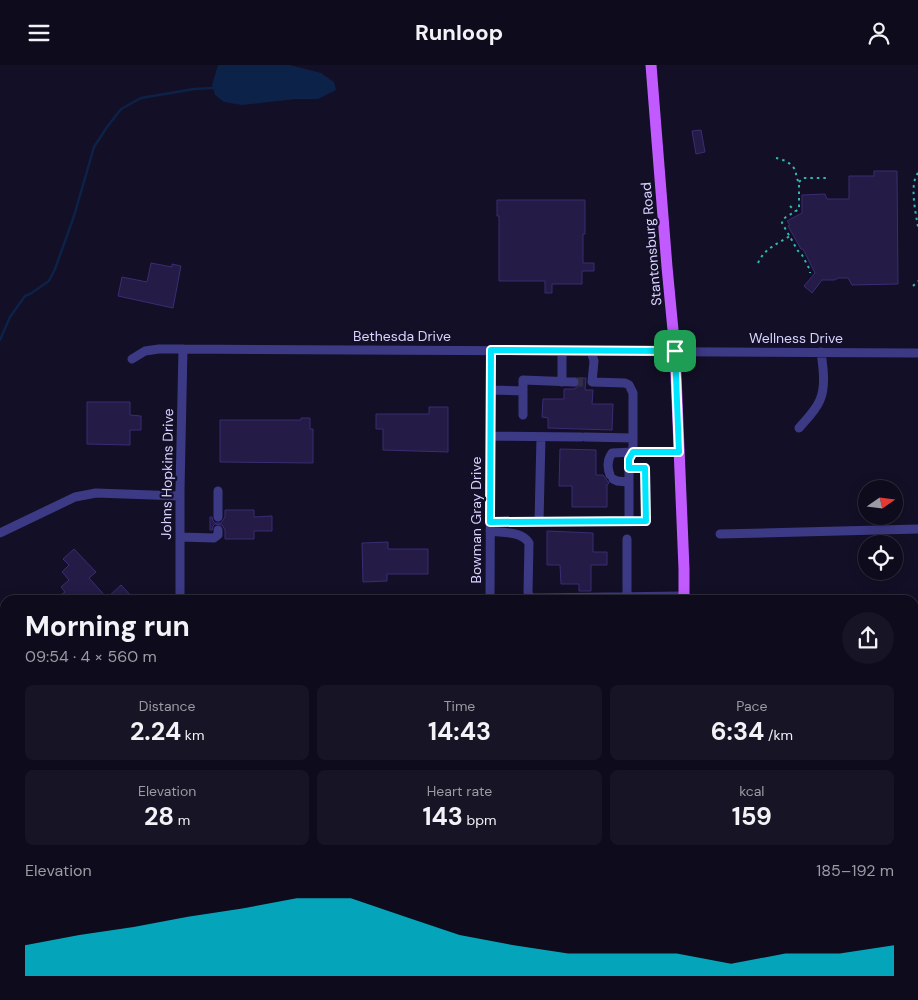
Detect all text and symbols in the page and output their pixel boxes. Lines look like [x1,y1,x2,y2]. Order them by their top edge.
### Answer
text: Runloop [415,18,503,47]
icon: menu [25,19,53,47]
icon: person [865,19,893,47]
street label: Stantonsburg Road [637,182,665,306]
street label: Bethesda Drive [353,327,451,345]
street label: Wellness Drive [749,329,843,347]
pin [654,330,696,372]
icon: arrive [661,337,689,365]
street label: Johns Hopkins Drive [157,408,177,540]
street label: Bowman Gray Drive [467,457,485,583]
north arrow [858,480,902,525]
map controls [858,480,903,580]
button: locate [858,535,903,580]
text: Morning run [25,608,190,645]
button: share [842,612,894,664]
text: 09:54 · 4 × 560 m [25,646,157,667]
text: Distance [139,697,196,715]
text: Time [444,697,475,715]
text: Pace [736,697,768,715]
text: 2.24 [130,715,181,748]
text: 14:43 [428,715,491,748]
text: 6:34 [711,715,764,748]
text: km [181,726,204,744]
text: /km [764,726,793,744]
text: Elevation [138,782,196,800]
text: Heart rate [427,782,492,800]
text: kcal [739,782,764,800]
text: 28 [144,800,174,833]
text: 143 [422,800,463,833]
text: 159 [732,800,772,833]
text: m [174,811,190,829]
text: bpm [463,811,497,829]
text: Elevation [25,860,92,881]
text: 185–192 m [816,860,894,881]

